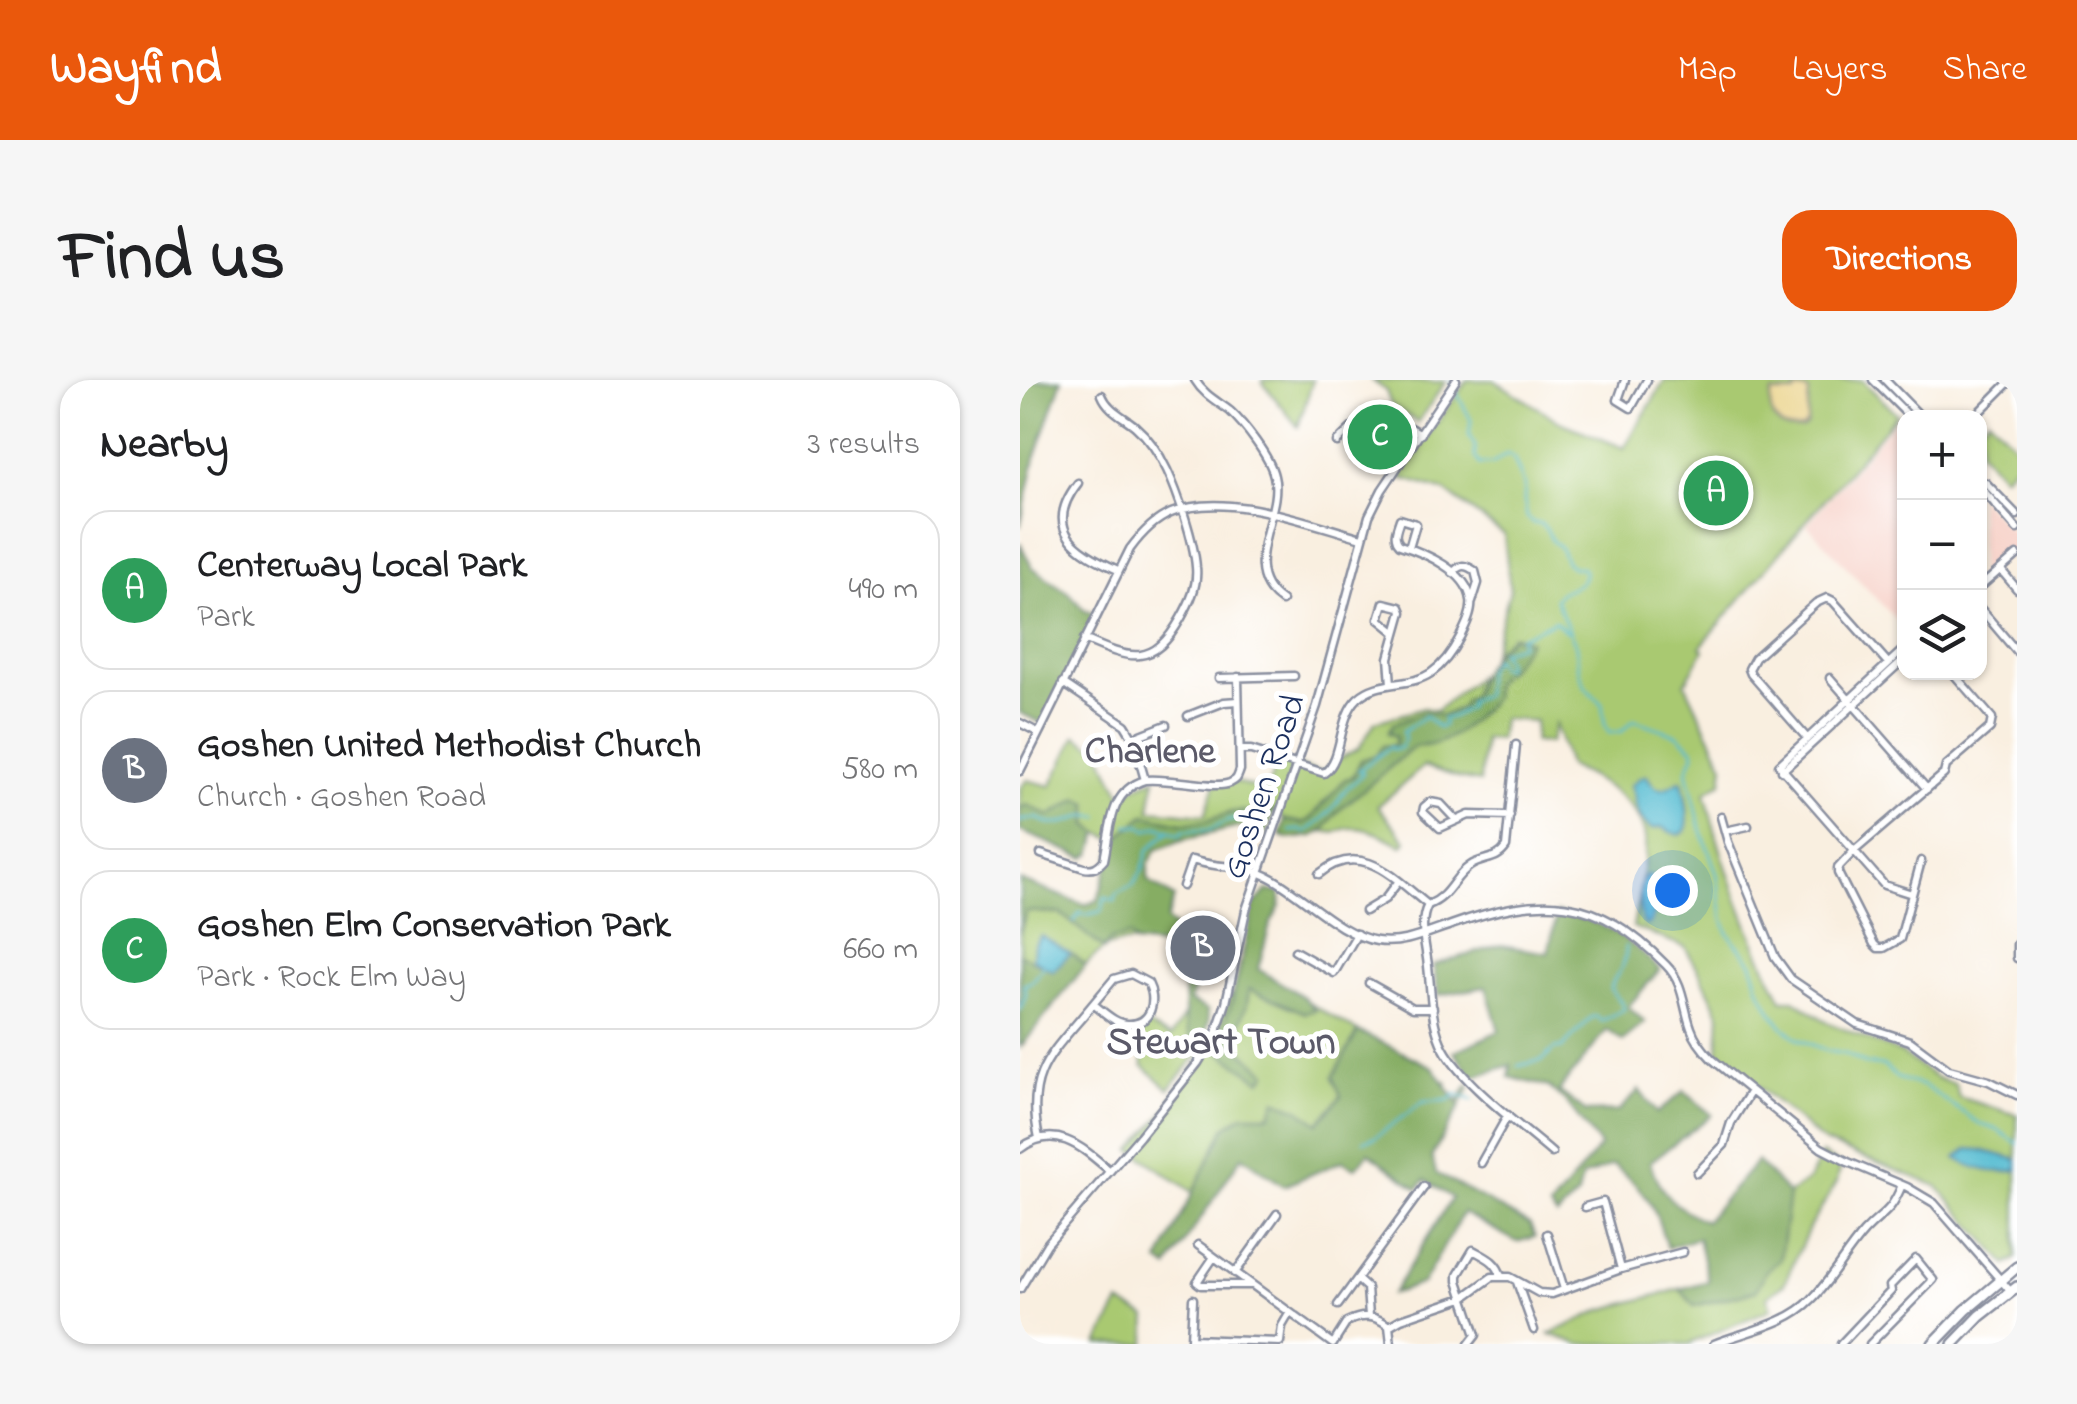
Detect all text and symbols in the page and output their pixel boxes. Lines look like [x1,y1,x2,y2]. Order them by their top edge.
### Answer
text: Wayfind [50,35,221,105]
text: Map [1678,45,1737,96]
text: Layers [1792,45,1887,96]
text: Share [1942,45,2027,96]
text: Find us [60,209,285,311]
button: Directions [1782,210,2017,311]
pin: C [1348,400,1412,474]
map controls [1897,410,1987,680]
button: + [1897,410,1987,500]
text: Nearby [100,415,228,476]
text: 3 results [808,422,920,469]
pin: A [1684,456,1748,530]
button: − [1897,500,1987,590]
text: Centerway Local Park [197,539,527,595]
text: A [125,567,144,614]
text: 490 m [849,567,918,614]
button: layers [1897,590,1987,680]
text: Park [197,595,255,642]
street label: Goshen Road [1210,688,1321,886]
text: Goshen United Methodist Church [197,719,701,775]
district label: Charlene [1085,725,1216,781]
text: B [124,747,145,794]
text: 580 m [841,747,918,794]
text: Church · Goshen Road [197,775,486,822]
your location [1647,865,1698,916]
text: Goshen Elm Conservation Park [197,899,671,955]
pin: B [1170,910,1236,986]
text: C [126,927,143,974]
text: 660 m [843,927,918,974]
text: Park · Rock Elm Way [197,955,466,1002]
district label: Stewart Town [1107,1014,1335,1073]

